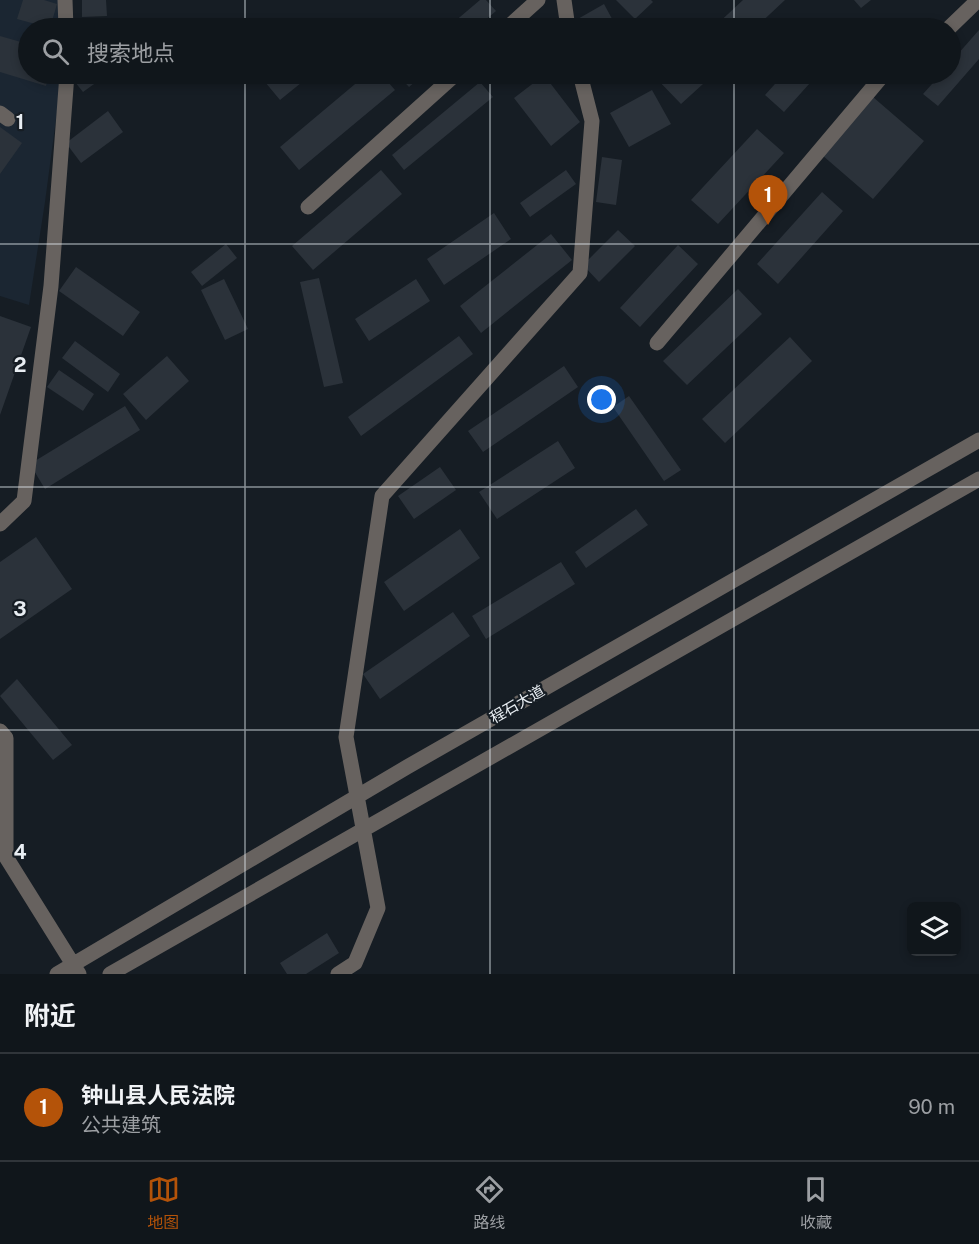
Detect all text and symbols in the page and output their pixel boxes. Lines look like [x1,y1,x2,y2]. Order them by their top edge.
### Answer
search box [18,18,961,84]
icon: search [39,35,72,68]
text: 搜索地点 [87,40,175,66]
text: 1 [16,110,24,134]
pin: 1 [748,176,788,225]
text: 2 [14,353,26,377]
your location [587,385,616,414]
text: 3 [13,597,27,621]
street label: 程石大道 [487,682,547,726]
text: 4 [13,840,27,864]
map controls [907,902,961,956]
button: layers [907,902,961,956]
text: 附近 [24,1000,76,1031]
text: 钟山县人民法院 [81,1082,235,1108]
text: 1 [39,1095,48,1119]
text: 90 m [908,1095,955,1119]
text: 公共建筑 [81,1113,161,1137]
tab: 地图 [147,1173,180,1233]
tab: 路线 [473,1173,506,1233]
tab: 收藏 [799,1173,832,1233]

